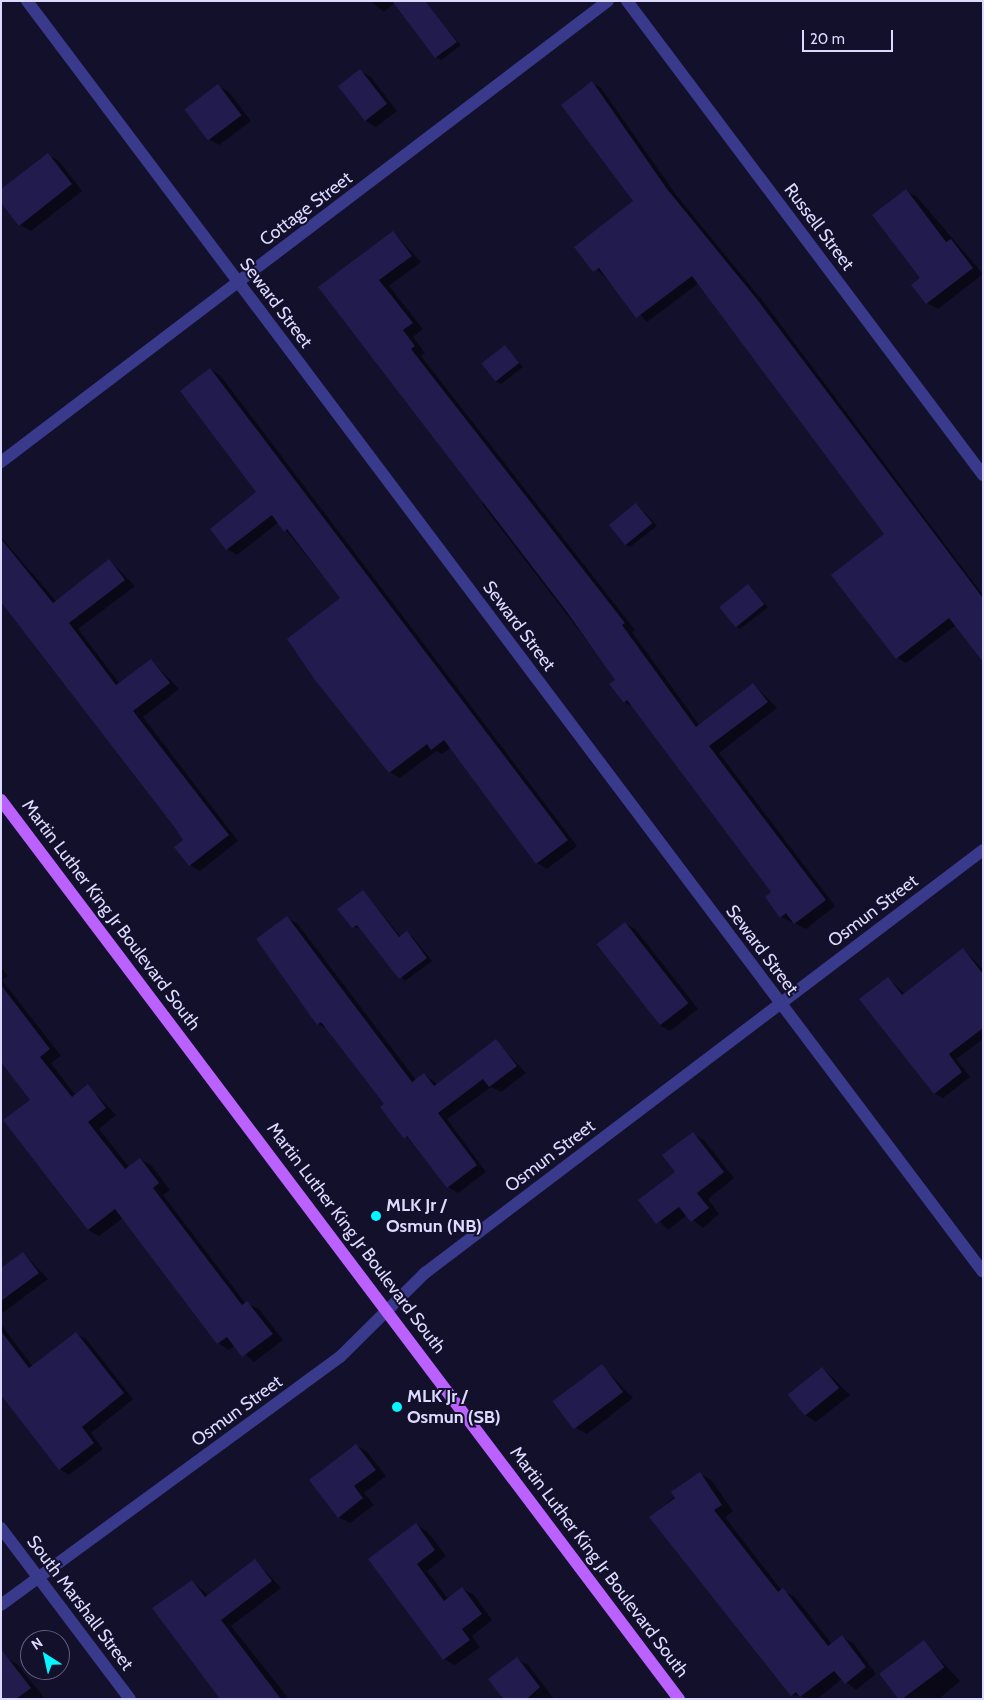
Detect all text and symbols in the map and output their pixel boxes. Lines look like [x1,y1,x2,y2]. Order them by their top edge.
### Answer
scale bar [804,20,895,52]
text: 20 m [810,30,845,48]
street label: Cottage Street [256,167,356,251]
street label: Russell Street [779,179,859,275]
street label: Seward Street [235,254,317,352]
street label: Seward Street [478,577,560,675]
street label: Martin Luther King Jr Boulevard South [17,795,205,1035]
street label: Osmun Street [824,870,922,952]
street label: Seward Street [721,901,803,999]
street label: Osmun Street [501,1115,599,1197]
street label: Martin Luther King Jr Boulevard South [262,1118,450,1358]
place label: MLK Jr / Osmun (NB) [386,1195,482,1238]
marker: MLK Jr / Osmun (NB) [370,1210,382,1222]
street label: Osmun Street [187,1371,287,1451]
place label: MLK Jr / Osmun (SB) [407,1386,501,1428]
marker: MLK Jr / Osmun (SB) [391,1401,403,1413]
street label: Martin Luther King Jr Boulevard South [505,1442,693,1682]
street label: South Marshall Street [22,1531,138,1675]
north arrow [20,1630,70,1680]
text: N [28,1633,46,1654]

